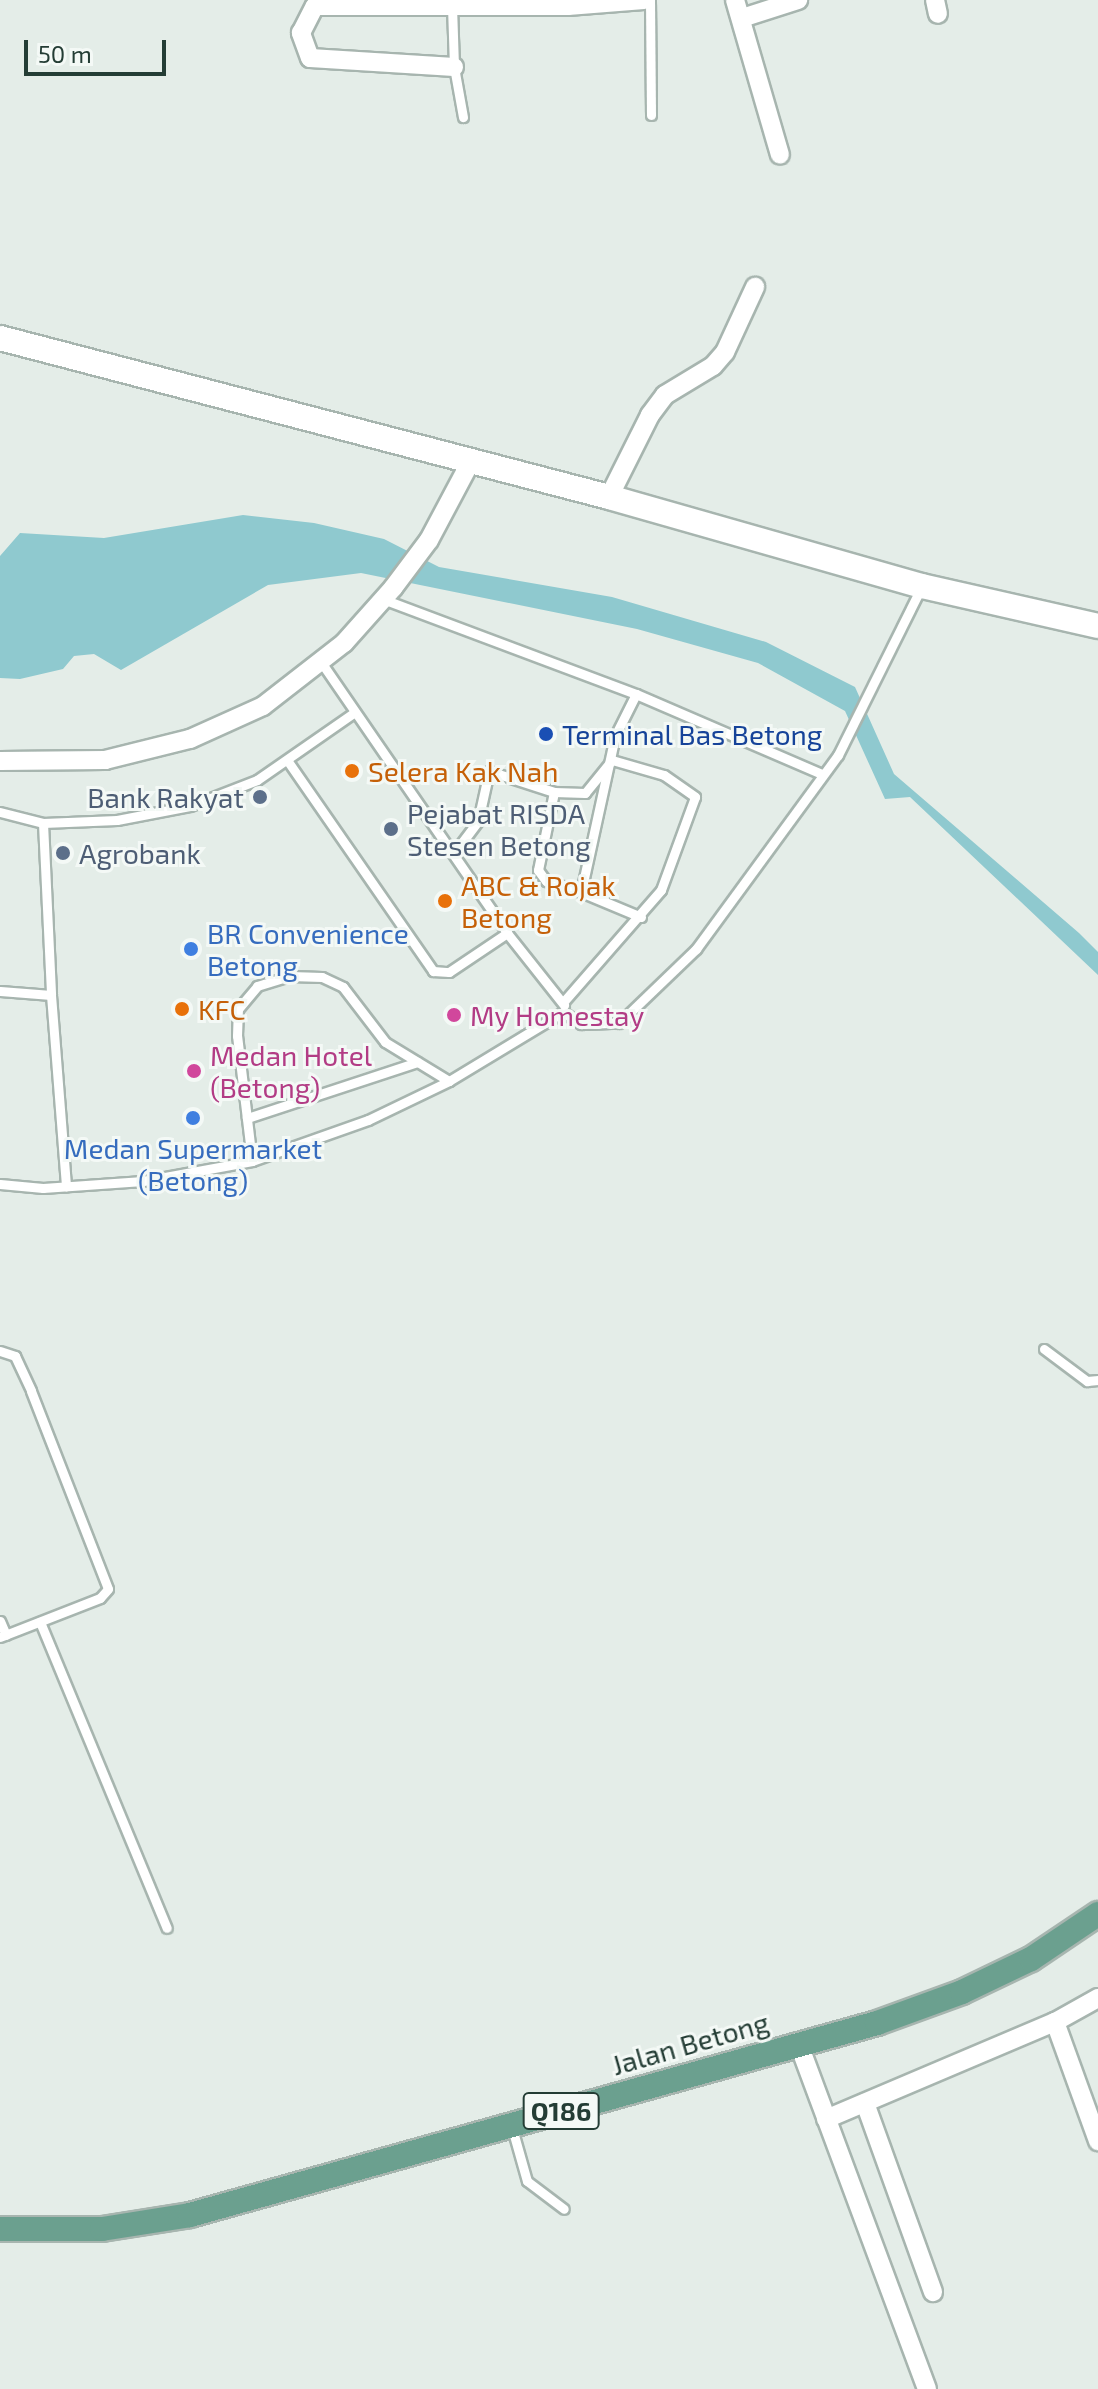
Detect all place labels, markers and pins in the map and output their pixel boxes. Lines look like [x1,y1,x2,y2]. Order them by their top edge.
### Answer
place label: Terminal Bas Betong [562,717,823,751]
marker: Terminal Bas Betong [537,725,555,743]
place label: Selera Kak Nah [368,754,559,788]
marker: Selera Kak Nah [343,762,361,780]
place label: Bank Rakyat [87,780,244,814]
marker: Bank Rakyat [251,788,269,806]
place label: Pejabat RISDA Stesen Betong [407,796,591,862]
marker: Pejabat RISDA Stesen Betong [382,820,400,838]
place label: Agrobank [79,836,201,870]
marker: Agrobank [54,844,72,862]
place label: ABC & Rojak Betong [461,868,616,934]
marker: ABC & Rojak Betong [436,892,454,910]
place label: BR Convenience Betong [207,916,409,982]
marker: BR Convenience Betong [182,940,200,958]
place label: KFC [198,992,245,1026]
place label: My Homestay [470,998,645,1032]
marker: KFC [173,1000,191,1018]
marker: My Homestay [445,1006,463,1024]
place label: Medan Hotel (Betong) [210,1038,372,1104]
marker: Medan Hotel (Betong) [185,1062,203,1080]
marker: Medan Supermarket (Betong) [184,1109,202,1127]
place label: Medan Supermarket (Betong) [64,1131,322,1197]

